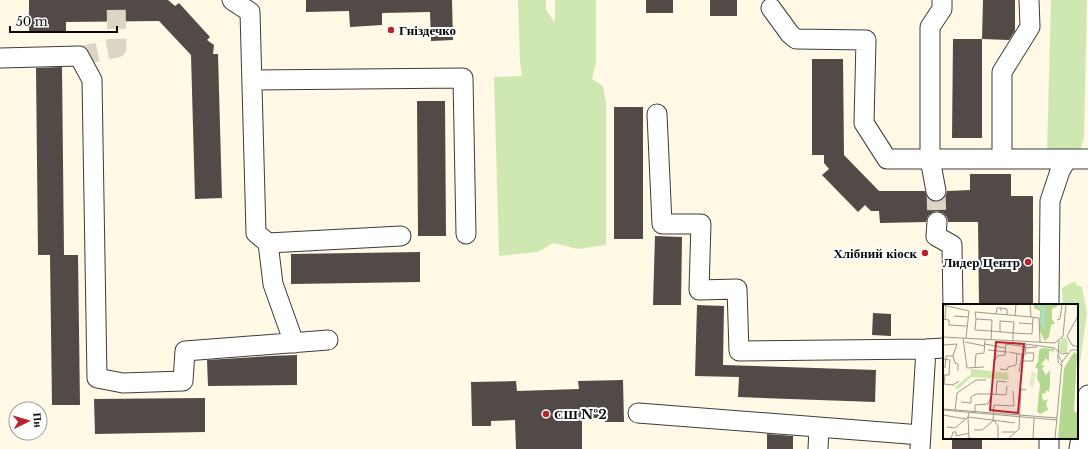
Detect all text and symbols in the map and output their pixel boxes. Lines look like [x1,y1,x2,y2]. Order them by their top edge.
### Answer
scale bar [10,8,117,34]
text: 50 m [16,14,48,29]
place label: Гніздечко [399,22,456,39]
marker: Гніздечко [386,25,396,35]
place label: Хлібний кіоск [833,245,918,262]
marker: Хлібний кіоск [920,248,930,258]
place label: Лидер Центр [943,254,1020,271]
marker: Лидер Центр [1023,257,1033,267]
inset map [943,304,1078,439]
north arrow [8,401,48,441]
place label: СШ №2 [554,406,607,423]
marker: СШ №2 [541,409,551,419]
text: Пн [30,412,46,429]

